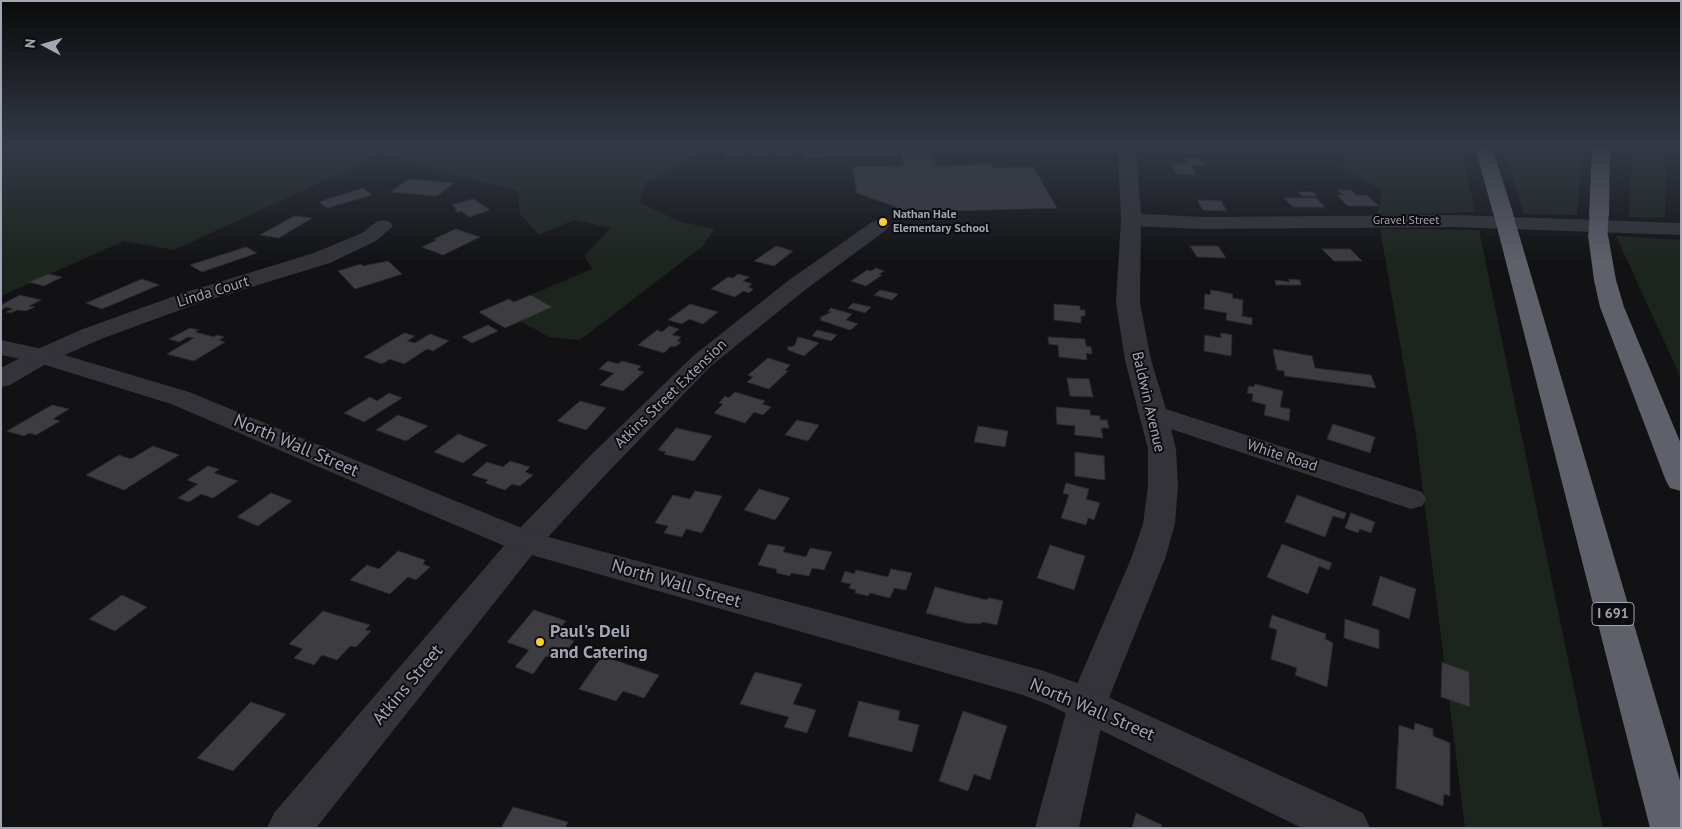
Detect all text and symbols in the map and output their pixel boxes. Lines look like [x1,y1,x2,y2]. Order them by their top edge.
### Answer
north arrow [20,20,70,70]
text: N [21,38,40,49]
place label: Nathan Hale Elementary School [893,208,989,236]
street label: Gravel Street [1373,214,1439,228]
marker: Nathan Hale Elementary School [877,216,889,228]
street label: Linda Court [175,273,251,311]
street label: Atkins Street Extension [611,336,731,452]
street label: Baldwin Avenue [1128,350,1168,454]
street label: North Wall Street [230,410,362,482]
street label: White Road [1245,436,1319,476]
street label: North Wall Street [609,555,743,613]
road number: I 691 [1592,602,1634,626]
place label: Paul's Deli and Catering [550,621,648,664]
marker: Paul's Deli and Catering [534,636,546,648]
street label: Atkins Street [368,641,448,729]
street label: North Wall Street [1026,674,1158,746]

